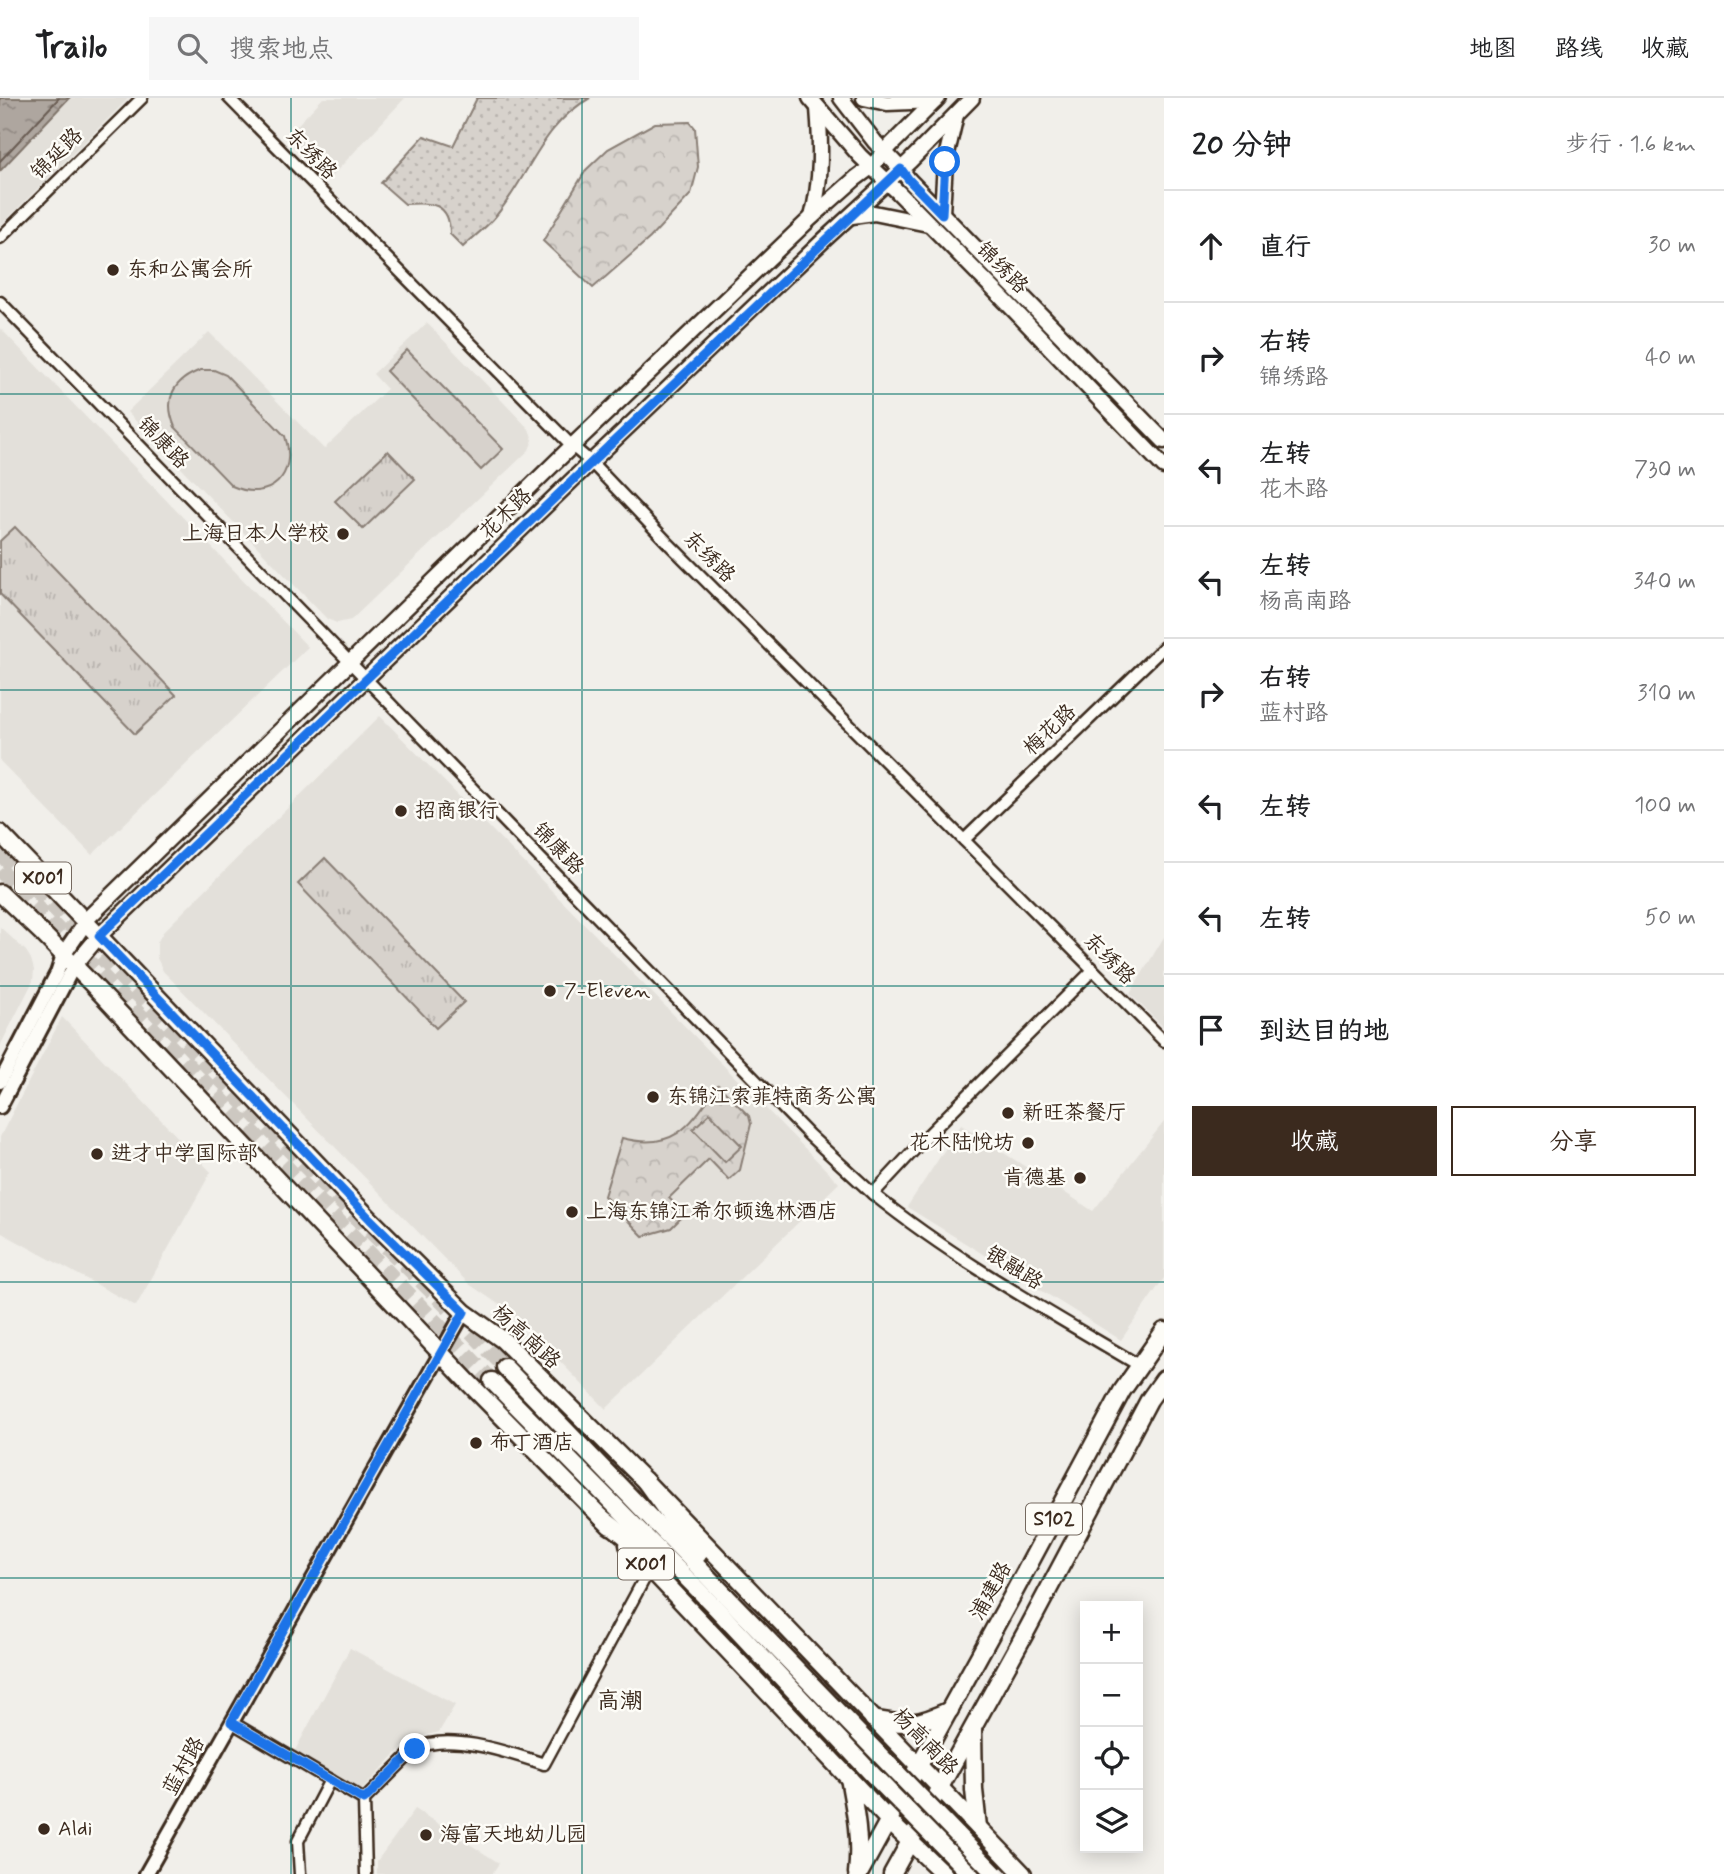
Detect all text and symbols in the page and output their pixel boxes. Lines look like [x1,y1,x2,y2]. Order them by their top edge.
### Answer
search box [149,17,639,80]
text: Trailo [35,26,107,70]
icon: search [173,29,211,67]
text: 搜索地点 [229,33,333,67]
text: 地图 [1469,34,1517,65]
text: 路线 [1555,34,1603,65]
text: 收藏 [1641,34,1689,65]
street label: 锦延路 [25,122,89,186]
street label: 东绣路 [279,122,343,186]
text: 20 分钟 [1192,126,1292,165]
text: 步行 · 1.6 km [1566,130,1696,160]
route start [929,146,960,177]
icon: ahead [1192,227,1230,265]
text: 直行 [1259,231,1311,265]
text: 30 m [1648,231,1696,261]
street label: 锦绣路 [970,236,1034,300]
place label: 东和公寓会所 [127,256,253,284]
marker: 东和公寓会所 [105,262,121,278]
text: 右转 [1259,326,1311,360]
icon: right [1192,339,1230,377]
text: 40 m [1645,343,1696,373]
text: 锦绣路 [1259,363,1328,393]
street label: 锦康路 [131,411,195,475]
text: 左转 [1259,438,1311,472]
icon: left [1192,451,1230,489]
text: 730 m [1634,455,1696,485]
text: 花木路 [1259,475,1328,505]
street label: 花木路 [474,482,538,546]
place label: 上海日本人学校 [182,520,329,548]
street label: 东绣路 [677,525,741,589]
marker: 上海日本人学校 [335,526,351,542]
text: 左转 [1259,550,1311,584]
icon: left [1192,563,1230,601]
text: 340 m [1633,567,1696,597]
text: 杨高南路 [1259,587,1351,617]
text: 右转 [1259,662,1311,696]
icon: right [1192,675,1230,713]
text: 310 m [1637,679,1696,709]
street label: 梅花路 [1018,698,1082,762]
text: 蓝村路 [1259,699,1328,729]
icon: left [1192,787,1230,825]
text: 左转 [1259,791,1311,825]
text: 100 m [1634,791,1696,821]
place label: 招商银行 [415,797,499,825]
marker: 招商银行 [393,803,409,819]
street label: 锦康路 [526,817,590,881]
road number: X001 [15,862,71,894]
icon: left [1192,899,1230,937]
text: 左转 [1259,903,1311,937]
text: 50 m [1645,903,1696,933]
street label: 东绣路 [1077,927,1141,991]
place label: 7-Eleven [564,977,651,1005]
marker: 7-Eleven [542,983,558,999]
icon: arrive [1192,1011,1230,1049]
text: 到达目的地 [1259,1015,1389,1049]
place label: 东锦江索菲特商务公寓 [667,1083,877,1111]
marker: 东锦江索菲特商务公寓 [645,1089,661,1105]
place label: 新旺茶餐厅 [1022,1099,1127,1127]
marker: 新旺茶餐厅 [1000,1105,1016,1121]
button: 收藏 [1192,1106,1437,1176]
button: 分享 [1451,1106,1696,1176]
place label: 花木陆悦坊 [909,1129,1014,1157]
marker: 花木陆悦坊 [1020,1135,1036,1151]
place label: 进才中学国际部 [111,1140,258,1168]
marker: 进才中学国际部 [89,1146,105,1162]
place label: 肯德基 [1003,1164,1066,1192]
marker: 肯德基 [1072,1170,1088,1186]
place label: 上海东锦江希尔顿逸林酒店 [586,1198,838,1226]
marker: 上海东锦江希尔顿逸林酒店 [564,1204,580,1220]
street label: 银融路 [980,1239,1048,1297]
street label: 杨高南路 [485,1298,567,1376]
place label: 布丁酒店 [490,1429,574,1457]
marker: 布丁酒店 [468,1435,484,1451]
road number: S102 [1026,1504,1082,1534]
road number: X001 [618,1548,674,1580]
street label: 浦建路 [963,1557,1019,1625]
map controls [1080,1601,1143,1853]
button: + [1080,1601,1143,1664]
button: − [1080,1664,1143,1727]
district label: 高潮 [597,1687,643,1717]
street label: 杨高南路 [886,1702,964,1782]
button: locate [1080,1727,1143,1790]
street label: 蓝村路 [156,1732,212,1800]
route end [399,1733,430,1764]
button: layers [1080,1790,1143,1853]
place label: Aldi [58,1815,92,1843]
marker: Aldi [36,1821,52,1837]
place label: 海富天地幼儿园 [440,1821,587,1849]
marker: 海富天地幼儿园 [418,1827,434,1843]

